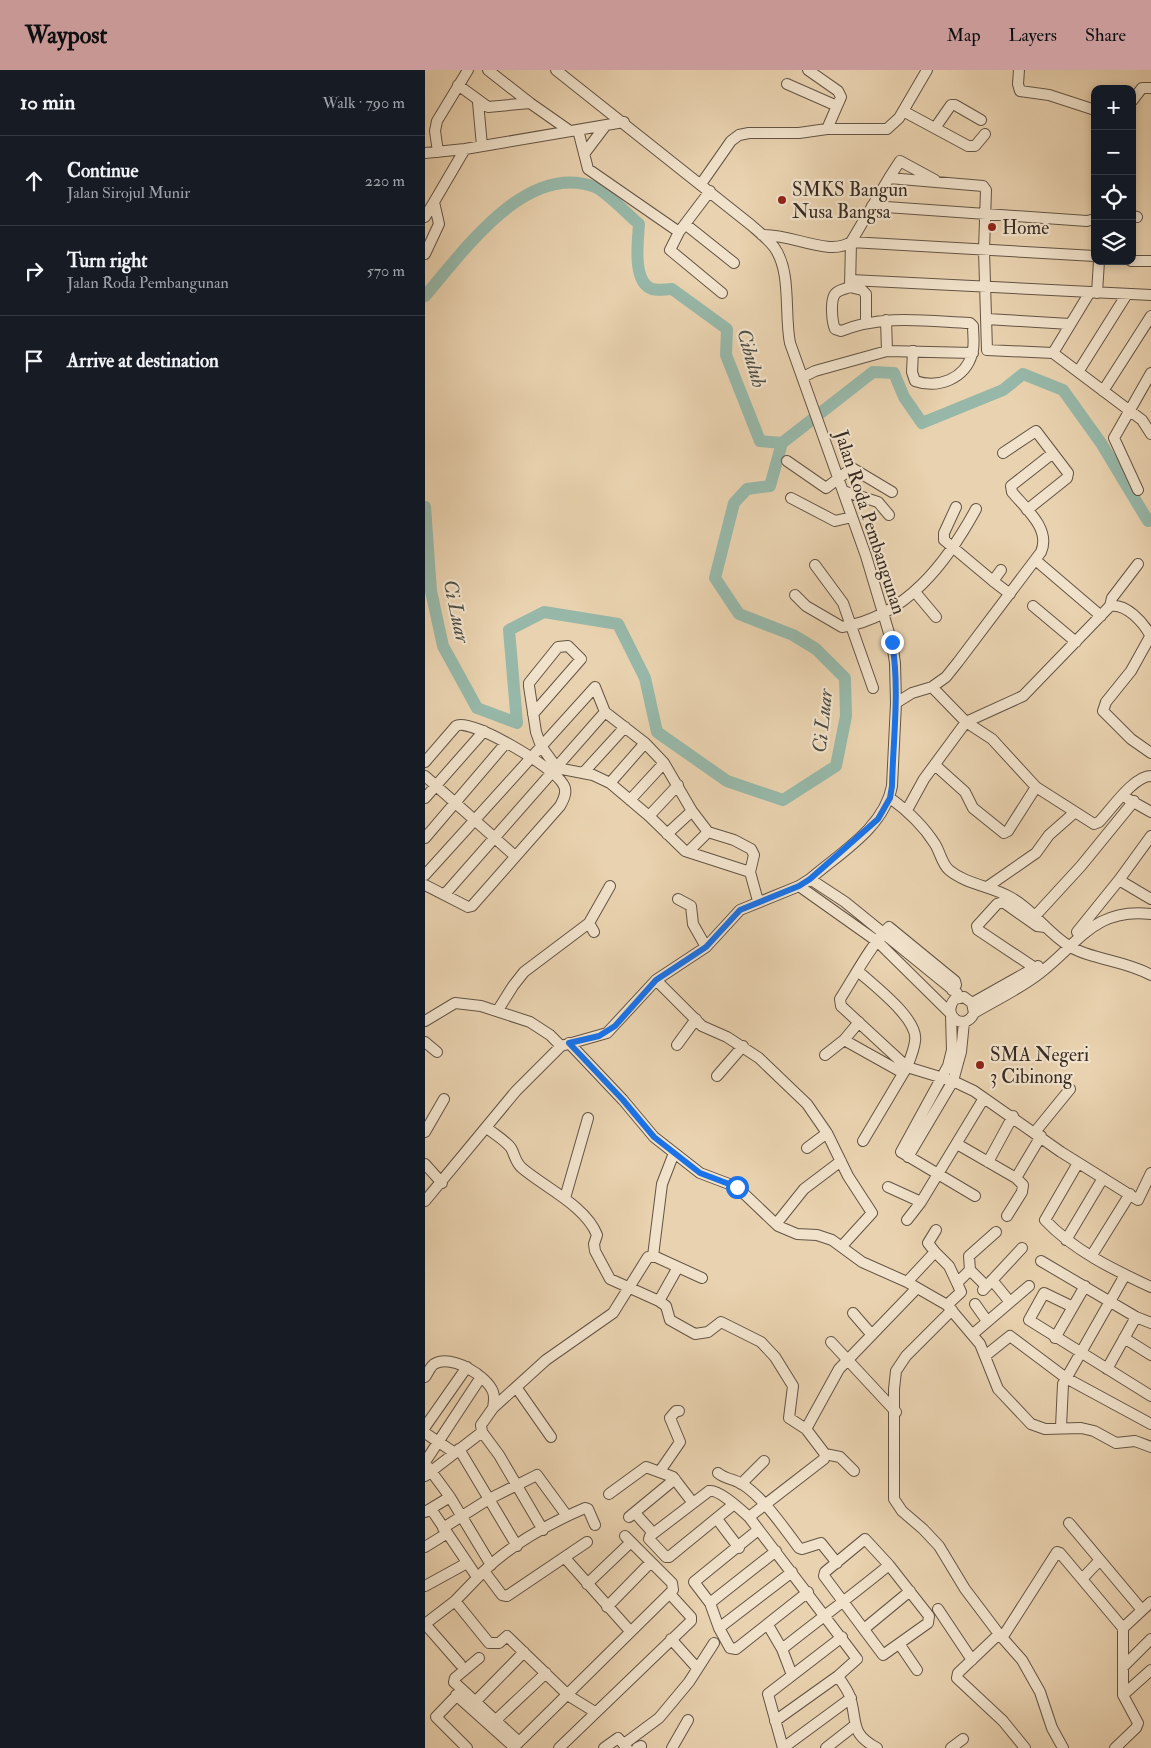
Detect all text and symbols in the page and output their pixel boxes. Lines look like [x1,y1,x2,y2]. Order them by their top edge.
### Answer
text: Waypost [25,20,107,51]
text: Map [947,24,981,47]
text: Layers [1009,24,1057,47]
text: Share [1085,24,1126,47]
map controls [1091,85,1136,265]
button: + [1091,85,1136,130]
text: 10 min [20,89,75,116]
text: Walk · 790 m [322,93,405,113]
button: − [1091,130,1136,175]
text: Continue [67,159,138,183]
icon: ahead [20,167,48,195]
text: 220 m [365,171,405,191]
button: locate [1091,175,1136,220]
place label: SMKS Bangun Nusa Bangsa [792,178,908,224]
text: Jalan Sirojul Munir [67,183,190,203]
marker: SMKS Bangun Nusa Bangsa [776,194,788,206]
place label: Home [1002,216,1049,240]
button: layers [1091,220,1136,265]
marker: Home [986,221,998,233]
text: Turn right [67,249,147,273]
icon: right [20,257,48,285]
text: 570 m [367,261,405,281]
text: Jalan Roda Pembangunan [67,273,229,293]
water label: Cibuluh [731,326,772,390]
icon: arrive [20,347,48,375]
text: Arrive at destination [67,349,219,373]
street label: Jalan Roda Pembangunan [829,426,911,618]
water label: Ci Luar [438,577,476,646]
route end [881,631,904,654]
water label: Ci Luar [807,686,838,754]
place label: SMA Negeri 3 Cibinong [990,1043,1089,1089]
marker: SMA Negeri 3 Cibinong [974,1059,986,1071]
route start [726,1176,749,1199]

